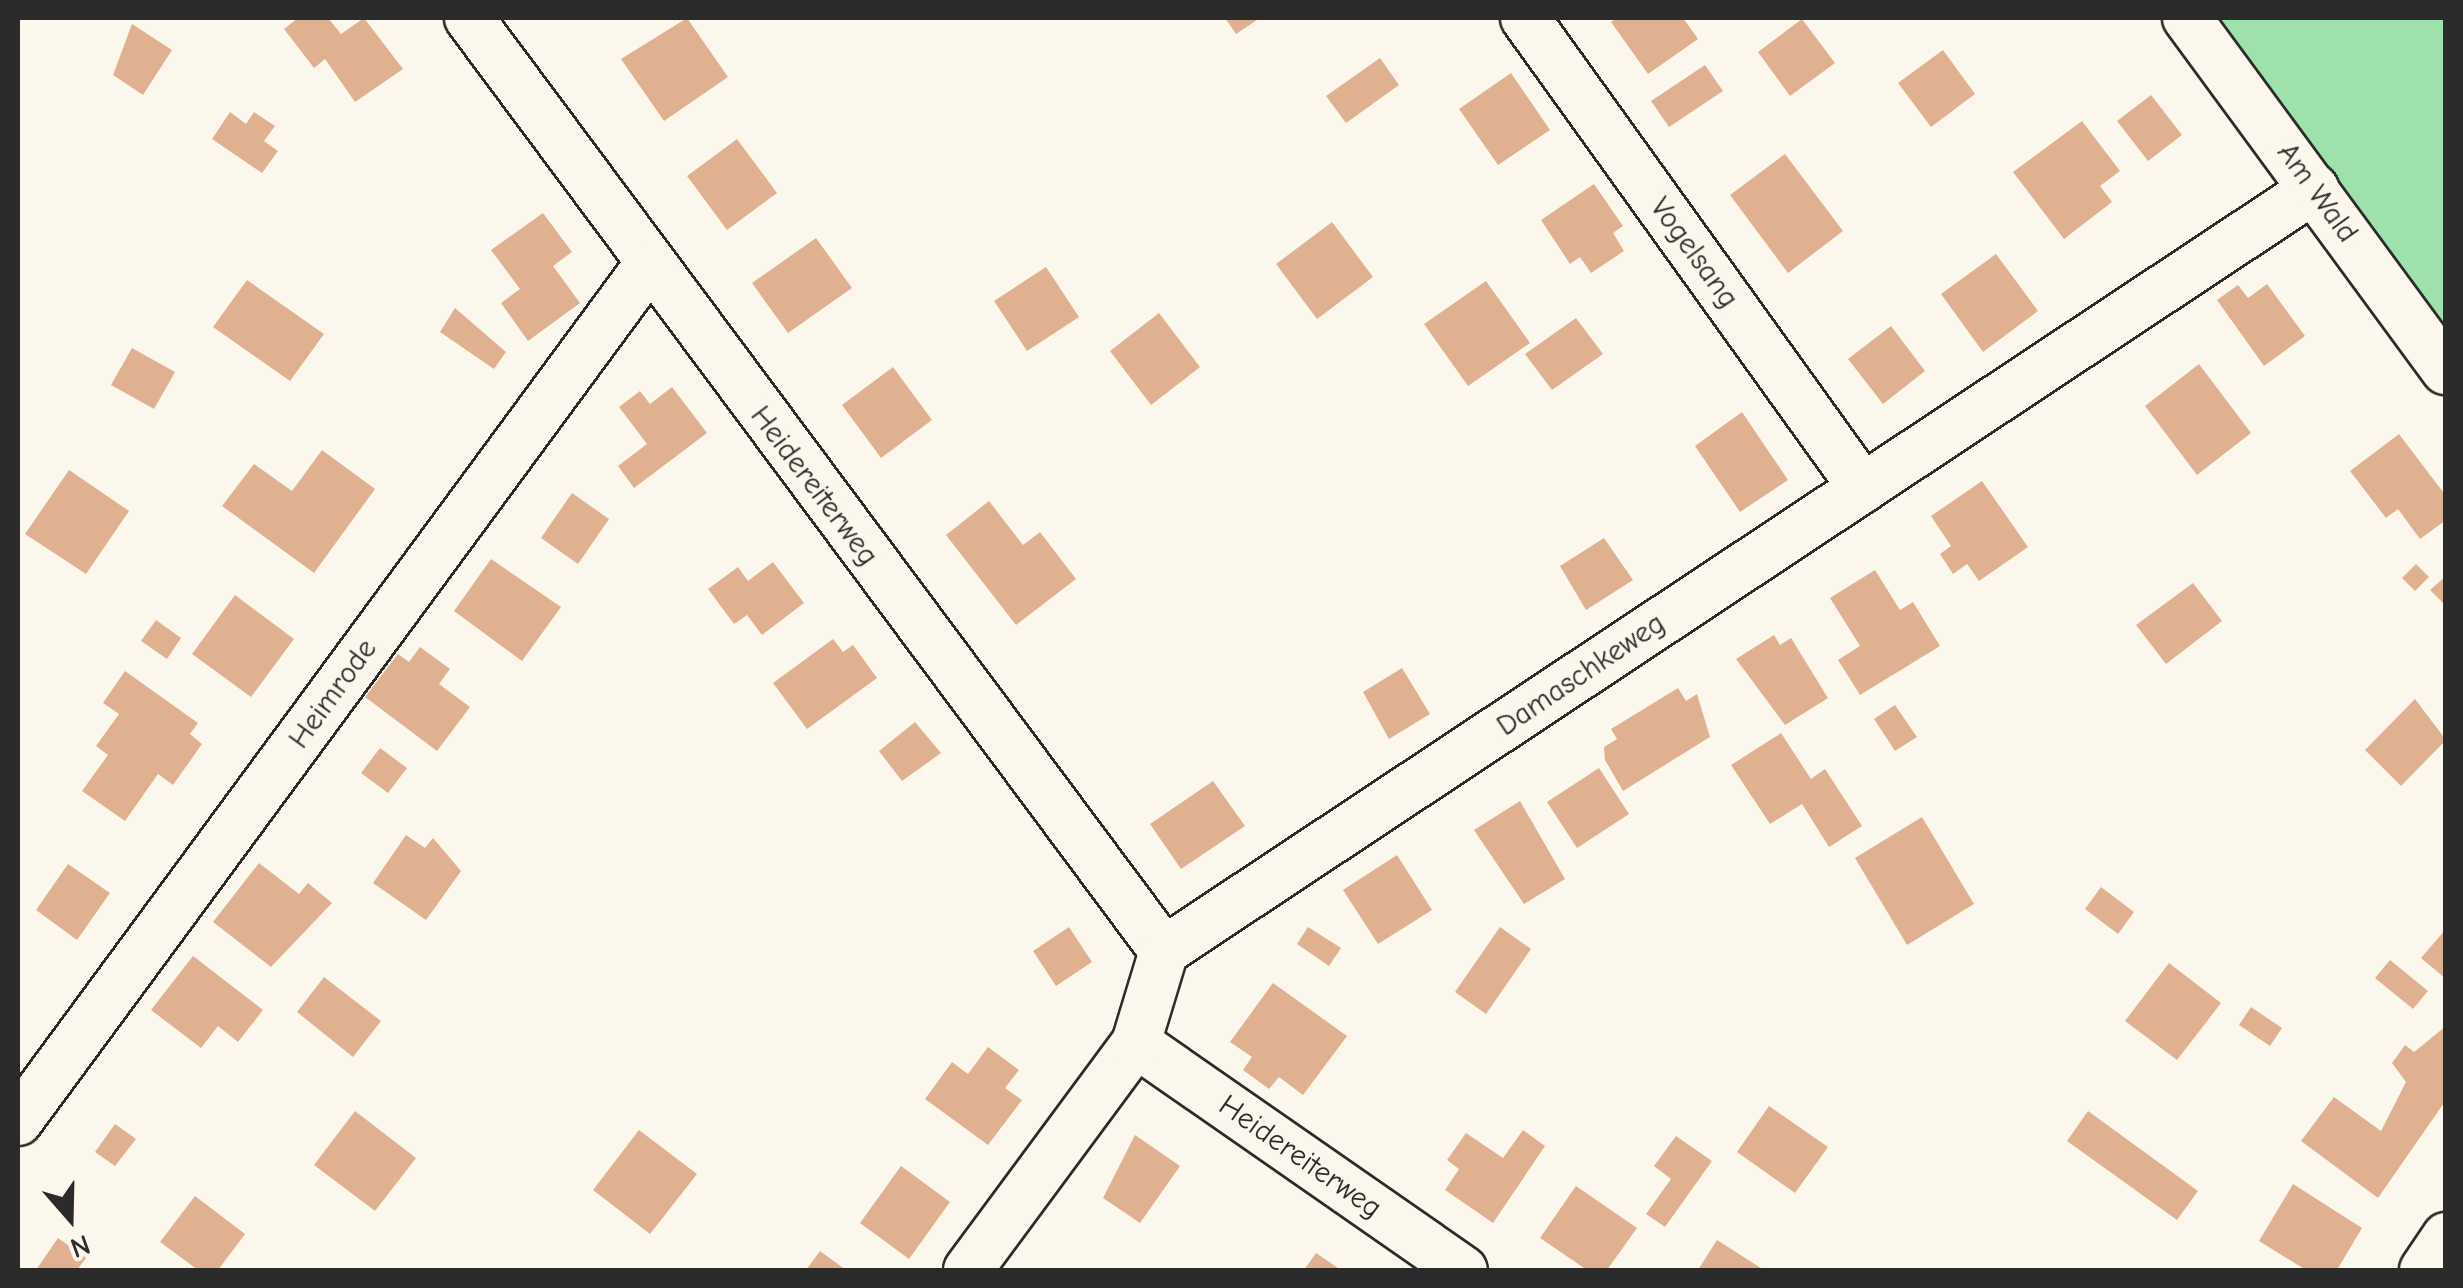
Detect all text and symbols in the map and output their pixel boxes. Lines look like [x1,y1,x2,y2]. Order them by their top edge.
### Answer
street label: Am Wald [2269,136,2365,250]
street label: Vogelsang [1642,191,1746,315]
street label: Heidereiterweg [742,399,886,573]
street label: Damaschkeweg [1490,606,1672,744]
street label: Heimrode [281,632,385,756]
street label: Heidereiterweg [1212,1088,1388,1226]
north arrow [20,1168,120,1268]
text: N [66,1228,94,1264]

